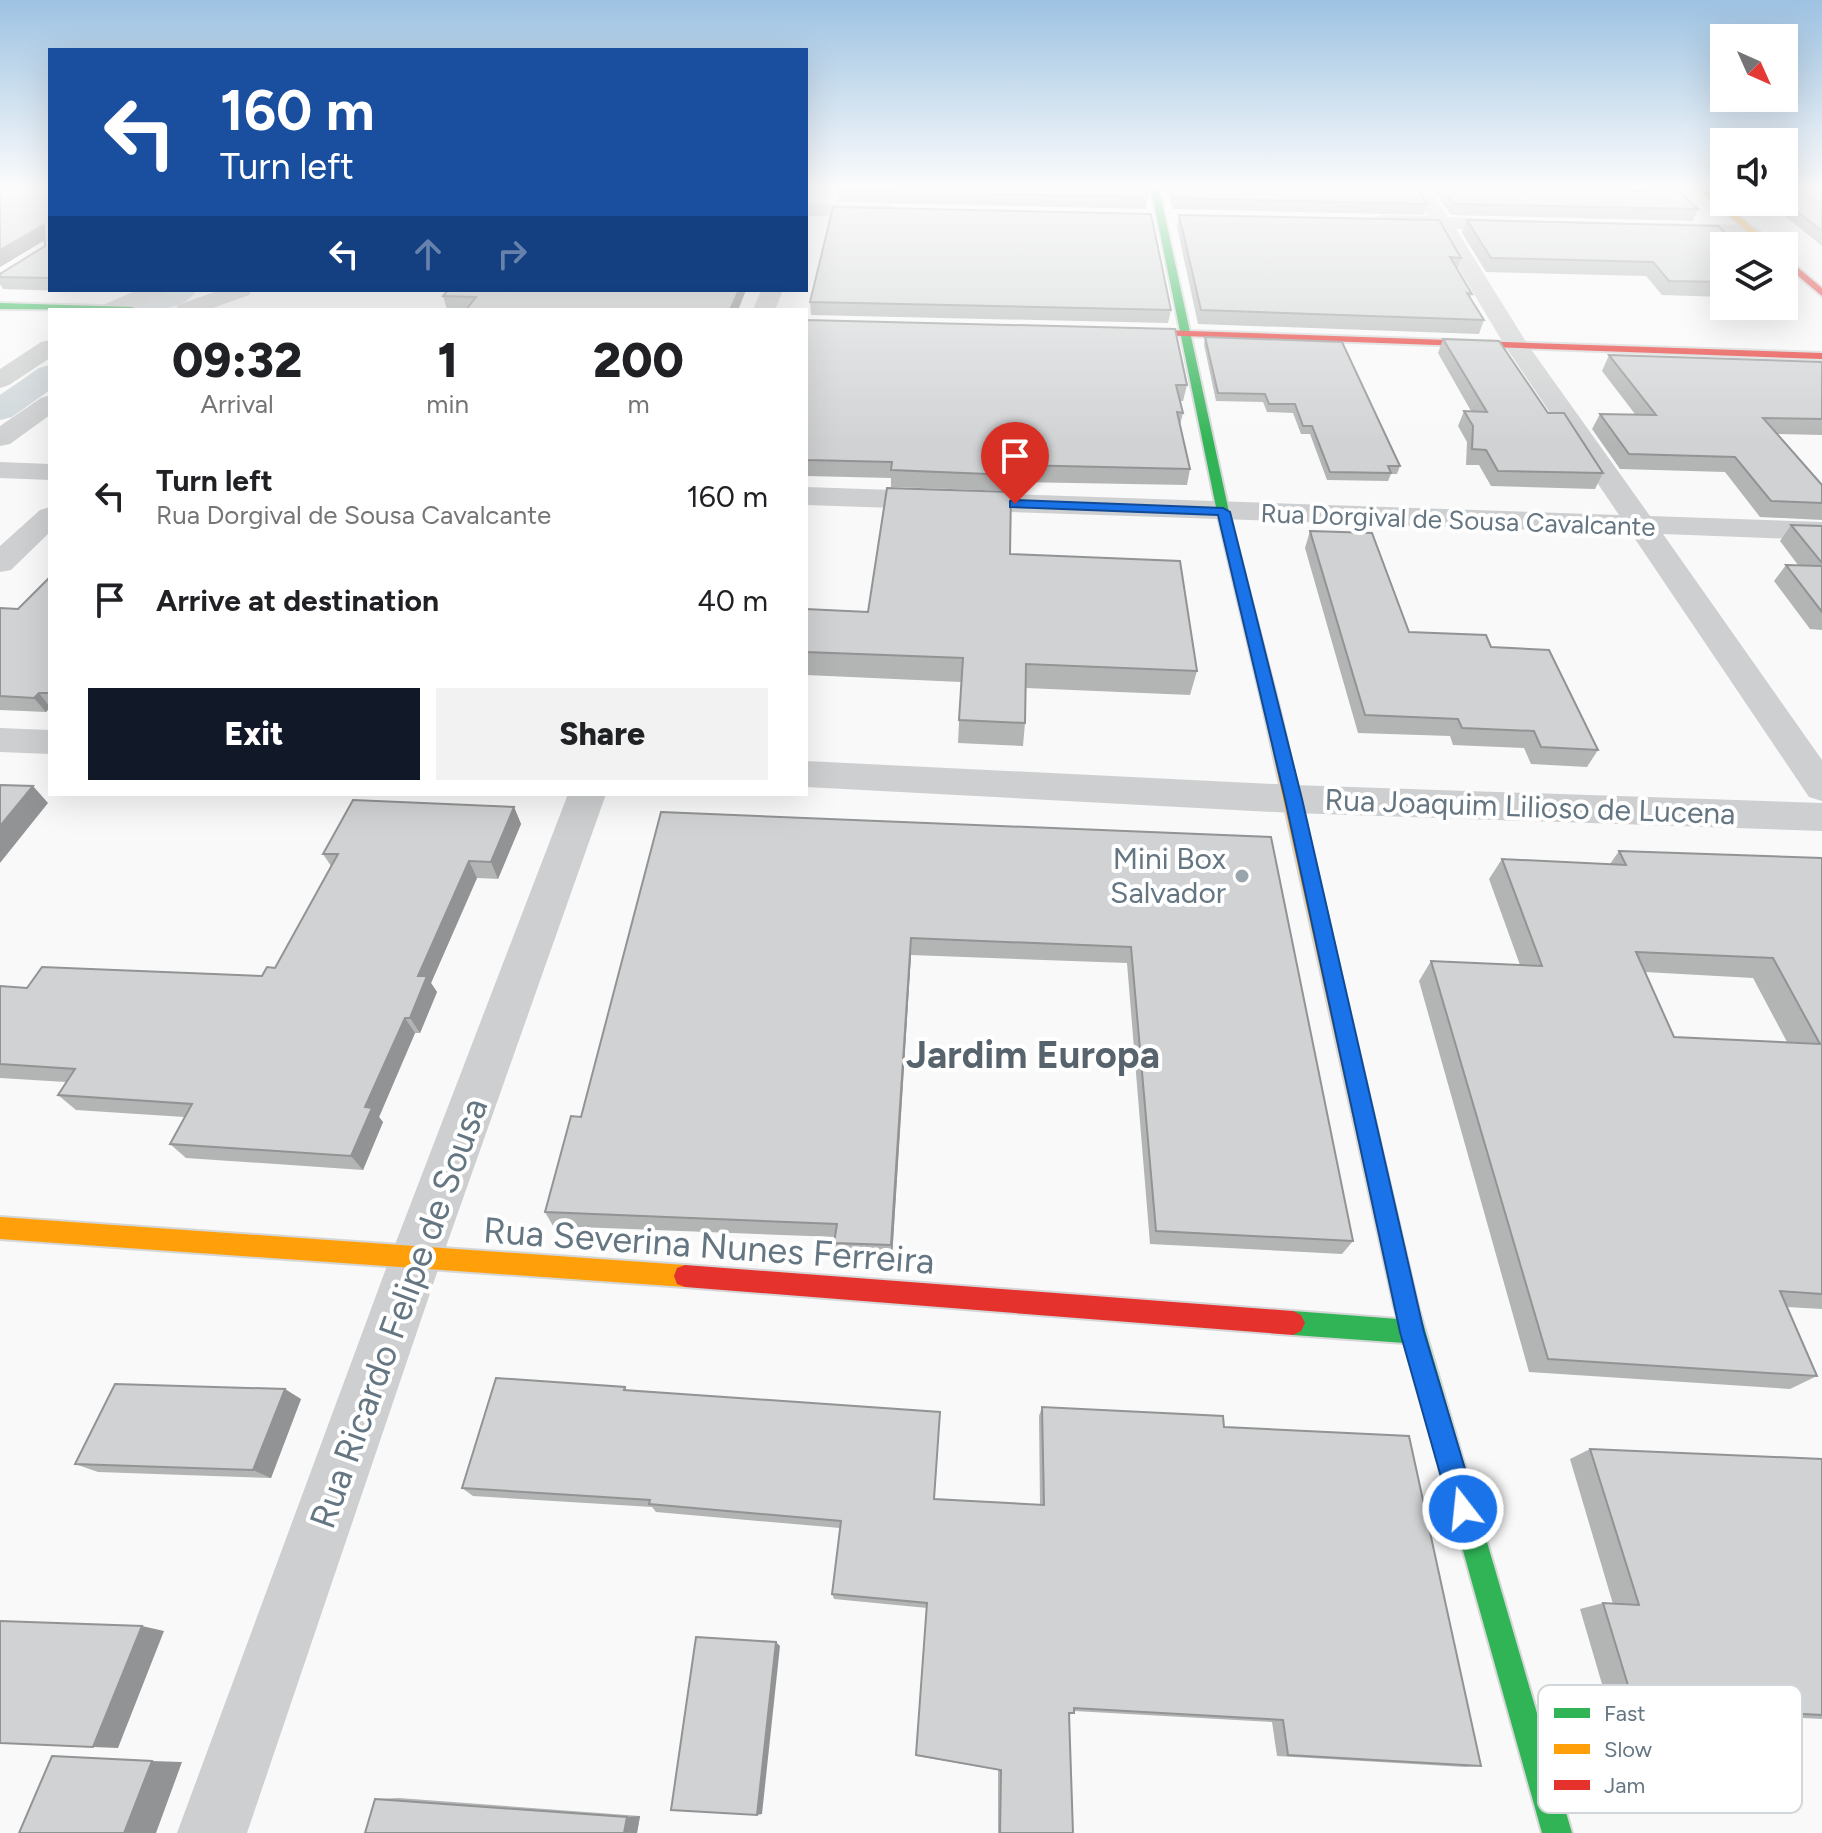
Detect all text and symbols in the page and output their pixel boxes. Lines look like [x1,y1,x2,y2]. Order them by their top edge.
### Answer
north arrow [1710,24,1798,112]
map controls [1710,24,1798,320]
text: 160 m [220,77,375,144]
icon: left [88,80,192,184]
button: sound [1710,128,1798,216]
text: Turn left [220,145,354,188]
icon: left [322,232,366,276]
icon: ahead [406,232,450,276]
icon: right [490,232,534,276]
button: layers [1710,232,1798,320]
text: 09:32 [172,331,302,389]
text: 1 [437,331,458,389]
text: 200 [593,331,684,389]
text: Arrival [200,388,274,420]
text: min [426,388,469,420]
text: m [627,388,650,420]
pin [981,422,1049,504]
icon: arrive [993,434,1037,478]
text: Turn left [156,462,273,499]
icon: left [88,474,132,518]
text: 160 m [686,478,768,515]
street label: Rua Dorgival de Sousa Cavalcante [1260,497,1656,543]
text: Rua Dorgival de Sousa Cavalcante [156,499,551,531]
icon: arrive [88,578,132,622]
text: Arrive at destination [156,582,439,619]
text: 40 m [697,582,768,619]
button: Exit [88,688,420,780]
button: Share [436,688,768,780]
street label: Rua Joaquim Lilioso de Lucena [1324,781,1736,832]
place label: Mini Box Salvador [1110,840,1226,911]
marker: Mini Box Salvador [1233,867,1251,885]
district label: Jardim Europa [906,1032,1160,1078]
street label: Rua Ricardo Felipe de Sousa [301,1092,496,1534]
street label: Rua Severina Nunes Ferreira [482,1208,936,1283]
position arrow [1421,1467,1505,1551]
legend [1538,1685,1802,1813]
text: Fast [1604,1700,1646,1727]
text: Slow [1604,1736,1653,1763]
text: Jam [1604,1772,1645,1799]

